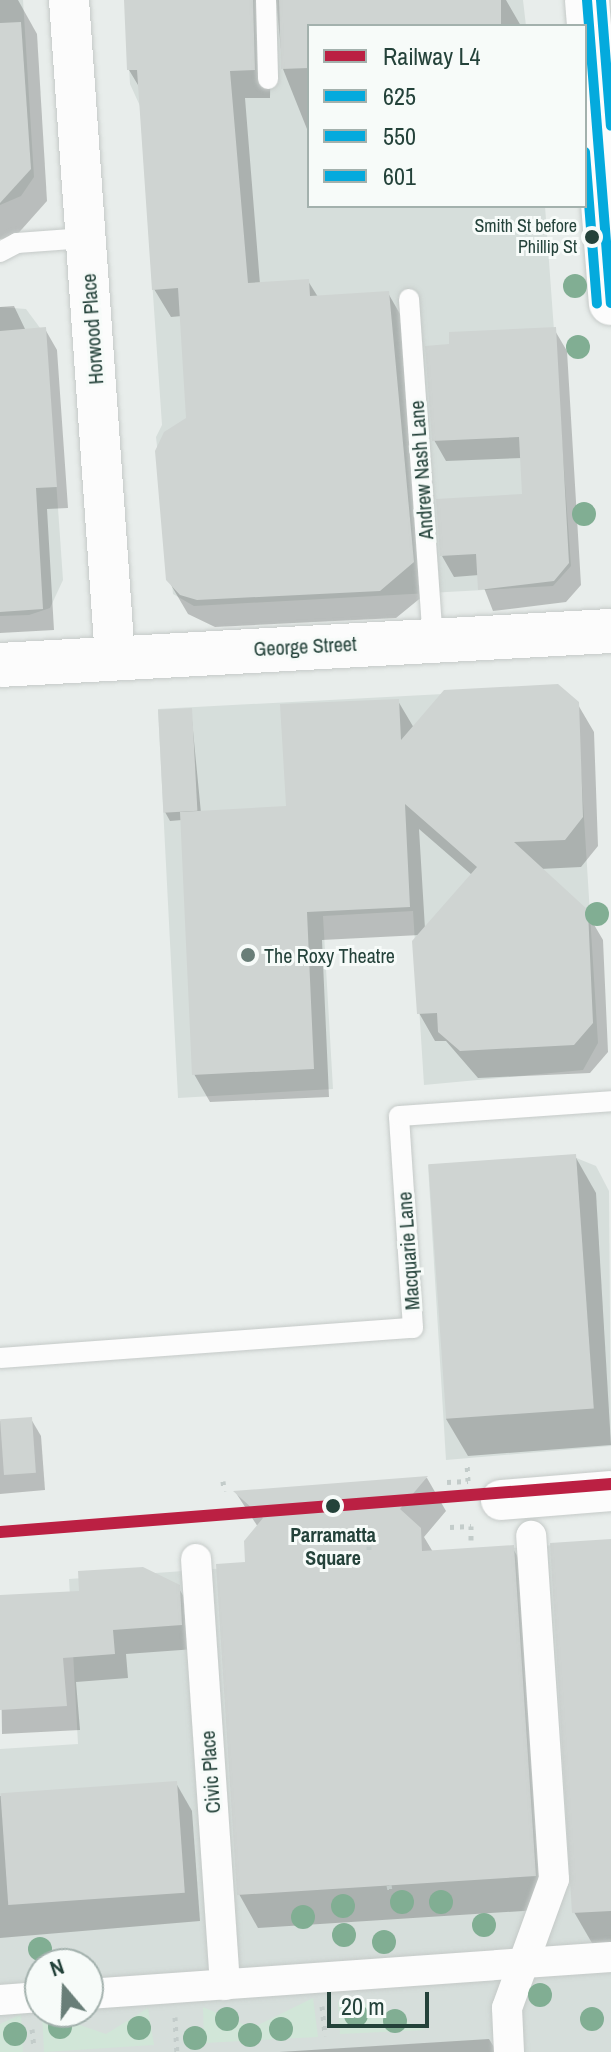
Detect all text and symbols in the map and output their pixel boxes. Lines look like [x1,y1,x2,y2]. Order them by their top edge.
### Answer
legend [307,24,587,208]
text: Railway L4 [383,40,480,72]
text: 625 [383,80,416,112]
text: 550 [383,120,416,152]
text: 601 [383,160,416,192]
place label: Smith St before Phillip St [474,216,577,258]
marker: Smith St before Phillip St [584,229,600,245]
street label: Horwood Place [76,273,108,385]
street label: Andrew Nash Lane [404,400,438,540]
street label: George Street [253,631,357,661]
place label: The Roxy Theatre [264,943,395,967]
marker: The Roxy Theatre [239,946,257,964]
street label: Macquarie Lane [392,1191,424,1311]
marker: Parramatta Square [320,1493,346,1519]
place label: Parramatta Square [290,1522,376,1569]
street label: Civic Place [195,1730,225,1814]
north arrow [24,1948,104,2028]
text: N [46,1951,68,1984]
scale bar [331,1976,433,2026]
text: 20 m [341,1990,385,2022]

